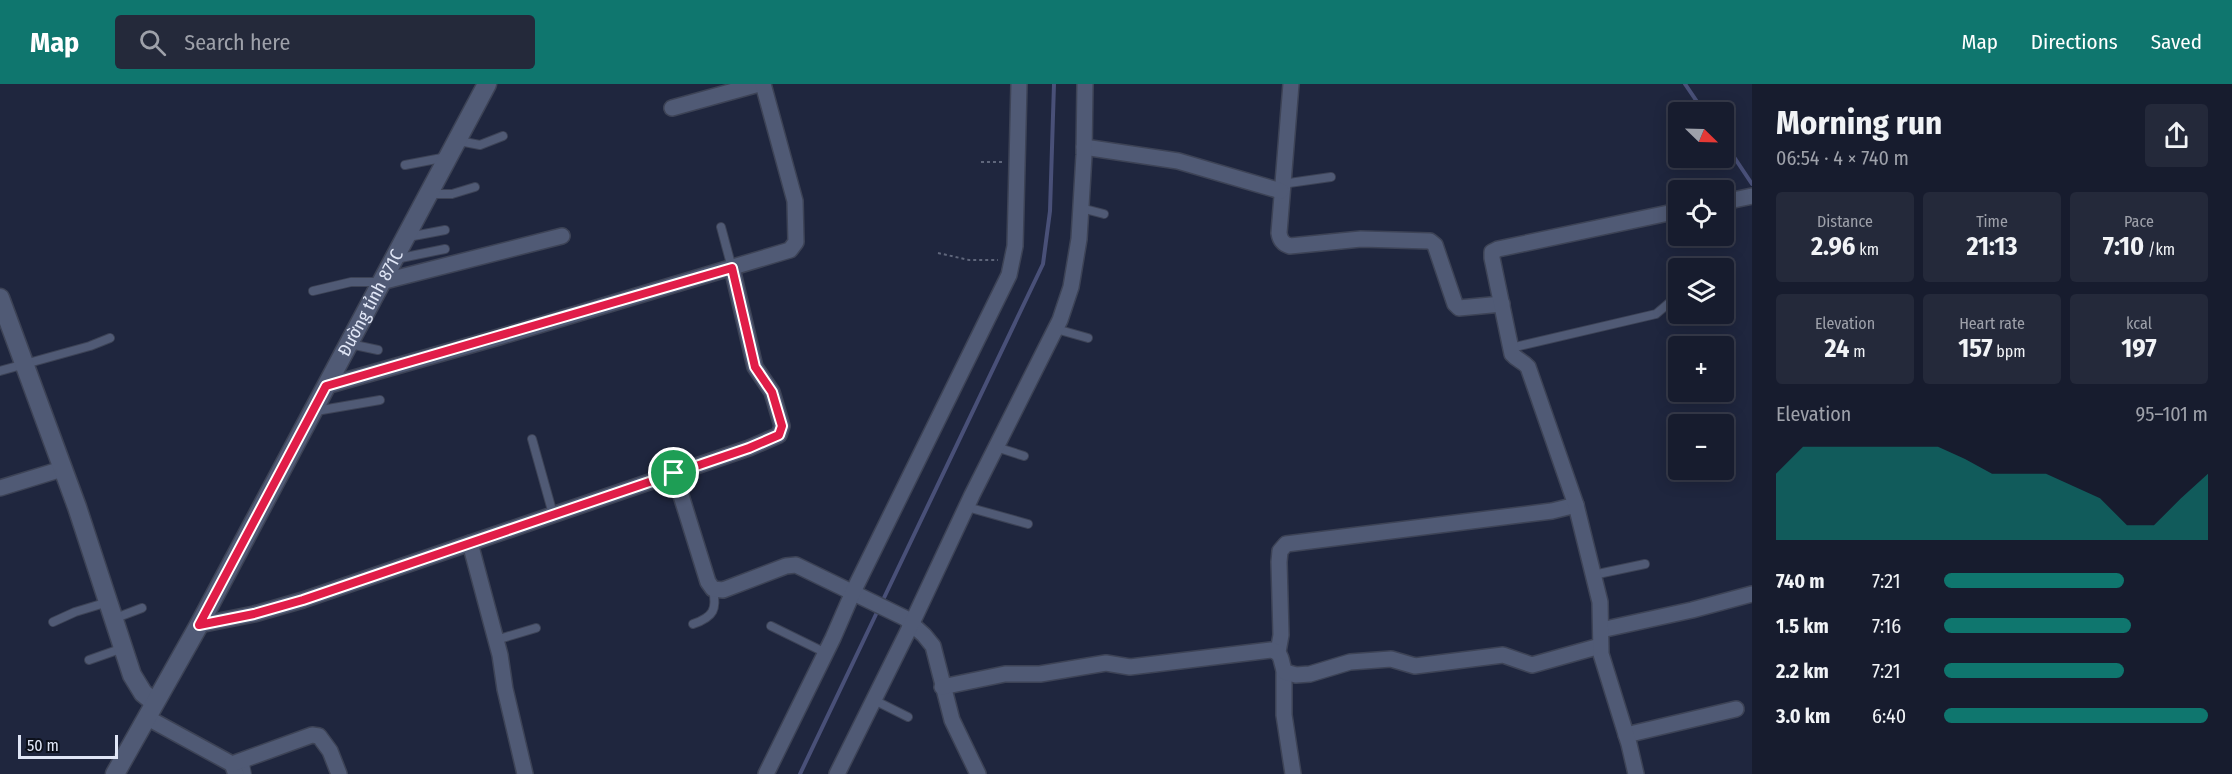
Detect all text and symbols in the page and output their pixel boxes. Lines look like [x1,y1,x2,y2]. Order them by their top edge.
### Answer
search box [115,15,535,69]
text: Map [30,26,79,59]
icon: search [136,26,169,59]
text: Search here [184,29,290,56]
text: Map [1961,29,1998,55]
text: Directions [2031,29,2118,55]
text: Saved [2151,29,2202,55]
north arrow [1668,102,1734,168]
map controls [1668,102,1734,480]
text: Morning run [1776,103,1942,143]
button: share [2145,104,2208,167]
text: 06:54 · 4 × 740 m [1776,146,1909,170]
button: locate [1668,180,1734,246]
text: Distance [1817,212,1873,231]
text: Time [1976,212,2008,231]
text: Pace [2124,212,2154,231]
text: 2.96 [1811,231,1855,262]
text: 21:13 [1967,231,2017,262]
text: 7:10 [2103,231,2144,262]
text: km [1855,240,1879,259]
text: /km [2144,240,2175,259]
street label: Đường tỉnh 871C [333,246,408,360]
button: layers [1668,258,1734,324]
text: Elevation [1815,314,1875,333]
text: Heart rate [1959,314,2025,333]
text: kcal [2126,314,2152,333]
text: 24 [1825,333,1849,364]
text: 157 [1958,333,1993,364]
text: 197 [2121,333,2157,364]
button: + [1668,336,1734,402]
text: m [1849,342,1865,361]
text: bpm [1993,342,2026,361]
text: Elevation [1776,402,1851,426]
text: 95–101 m [2135,402,2208,426]
button: − [1668,414,1734,480]
pin [648,447,699,498]
icon: arrive [657,456,690,489]
text: 740 m [1776,569,1825,593]
text: 7:21 [1872,569,1901,593]
text: 1.5 km [1776,614,1829,638]
text: 7:16 [1872,614,1901,638]
text: 2.2 km [1776,659,1829,683]
text: 7:21 [1872,659,1901,683]
text: 3.0 km [1776,704,1830,728]
text: 6:40 [1872,704,1906,728]
scale bar [18,732,118,760]
text: 50 m [27,736,59,755]

